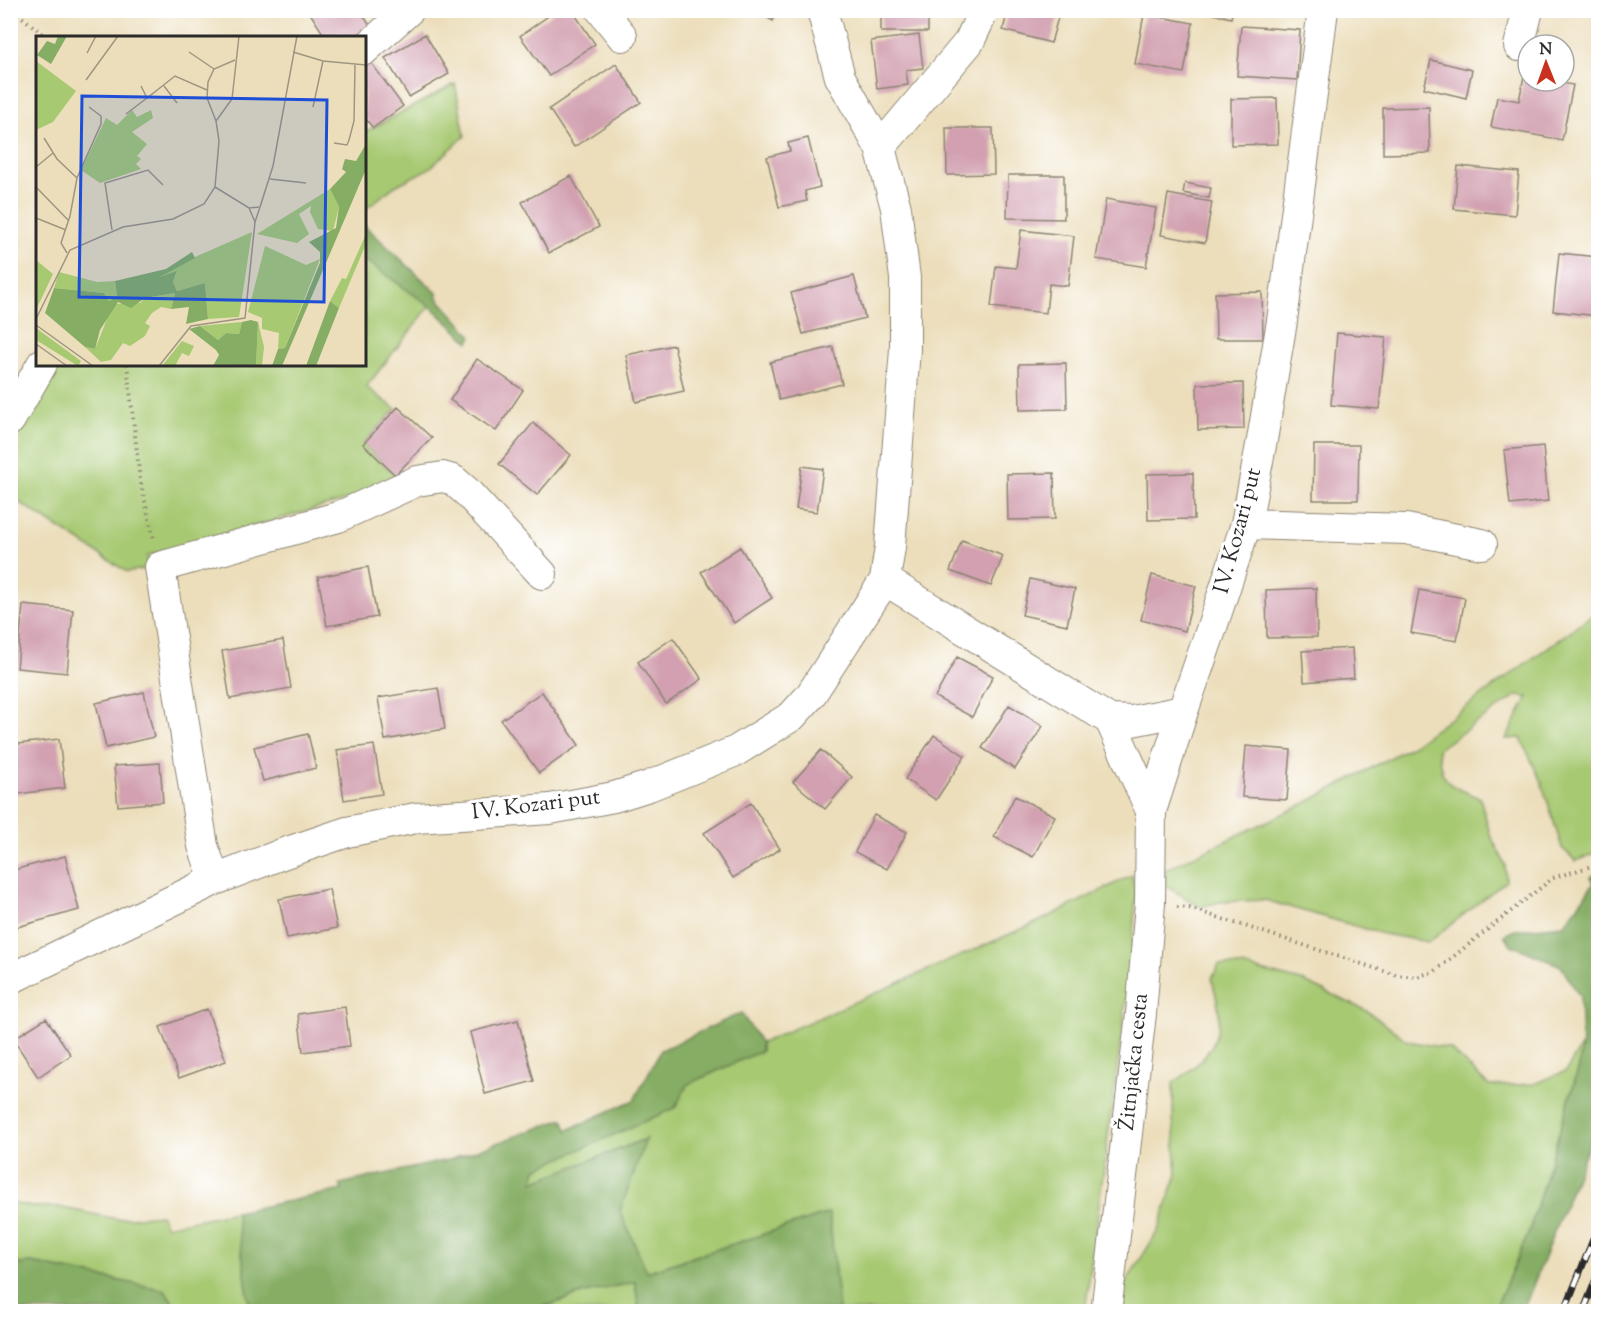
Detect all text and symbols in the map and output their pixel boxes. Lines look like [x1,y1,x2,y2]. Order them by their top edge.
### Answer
north arrow [1516,33,1576,93]
inset map [36,36,366,366]
text: N [1539,39,1553,62]
street label: IV. Kozari put [1207,464,1271,598]
street label: IV. Kozari put [470,782,603,830]
street label: Žitnjačka cesta [1112,992,1158,1132]

